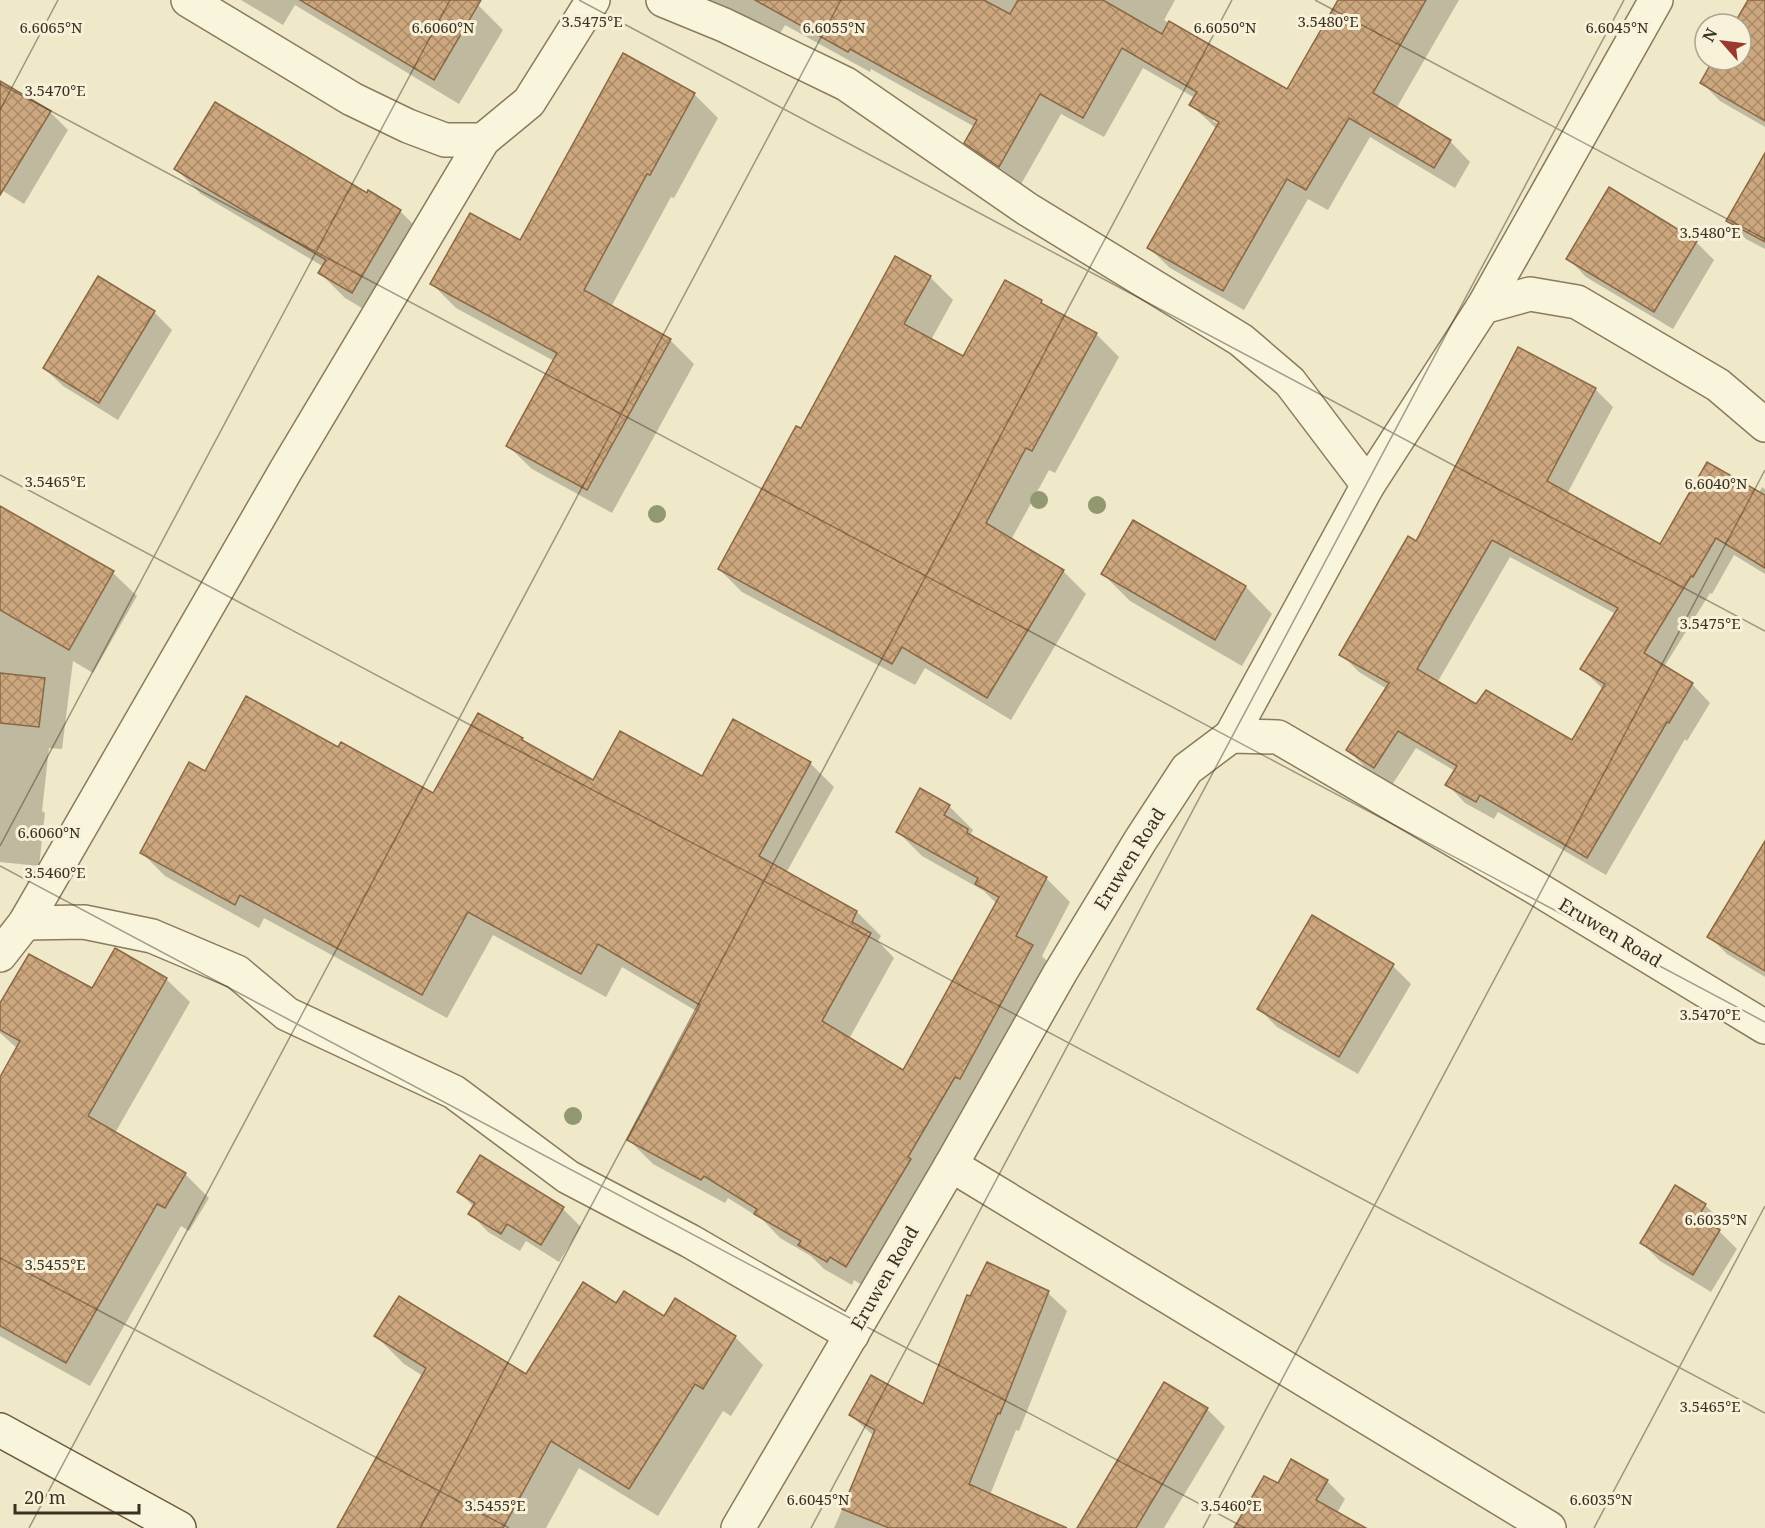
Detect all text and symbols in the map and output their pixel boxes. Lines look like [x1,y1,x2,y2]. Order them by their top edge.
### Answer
text: 3.5475°E [561,11,623,31]
text: 3.5480°E [1297,11,1359,31]
north arrow [1693,12,1753,72]
text: 6.6065°N [19,17,83,37]
text: 6.6060°N [411,17,475,37]
text: 6.6055°N [802,17,866,37]
text: 6.6050°N [1193,17,1257,37]
text: 6.6045°N [1585,17,1649,37]
text: N [1697,24,1723,46]
text: 3.5470°E [24,80,86,100]
text: 3.5480°E [1679,222,1741,242]
text: 3.5465°E [24,471,86,491]
text: 6.6040°N [1684,473,1748,493]
text: 3.5475°E [1679,613,1741,633]
street label: Eruwen Road [1088,803,1170,914]
text: 6.6060°N [17,822,81,842]
text: 3.5460°E [24,862,86,882]
street label: Eruwen Road [1555,892,1666,972]
text: 3.5470°E [1679,1004,1741,1024]
text: 6.6035°N [1684,1209,1748,1229]
street label: Eruwen Road [845,1221,924,1334]
text: 3.5455°E [24,1254,86,1274]
text: 3.5465°E [1679,1396,1741,1416]
scale bar [15,1477,140,1515]
text: 20 m [24,1485,66,1509]
text: 6.6045°N [786,1489,850,1509]
text: 6.6035°N [1569,1489,1633,1509]
text: 3.5455°E [464,1495,526,1515]
text: 3.5460°E [1200,1495,1262,1515]

